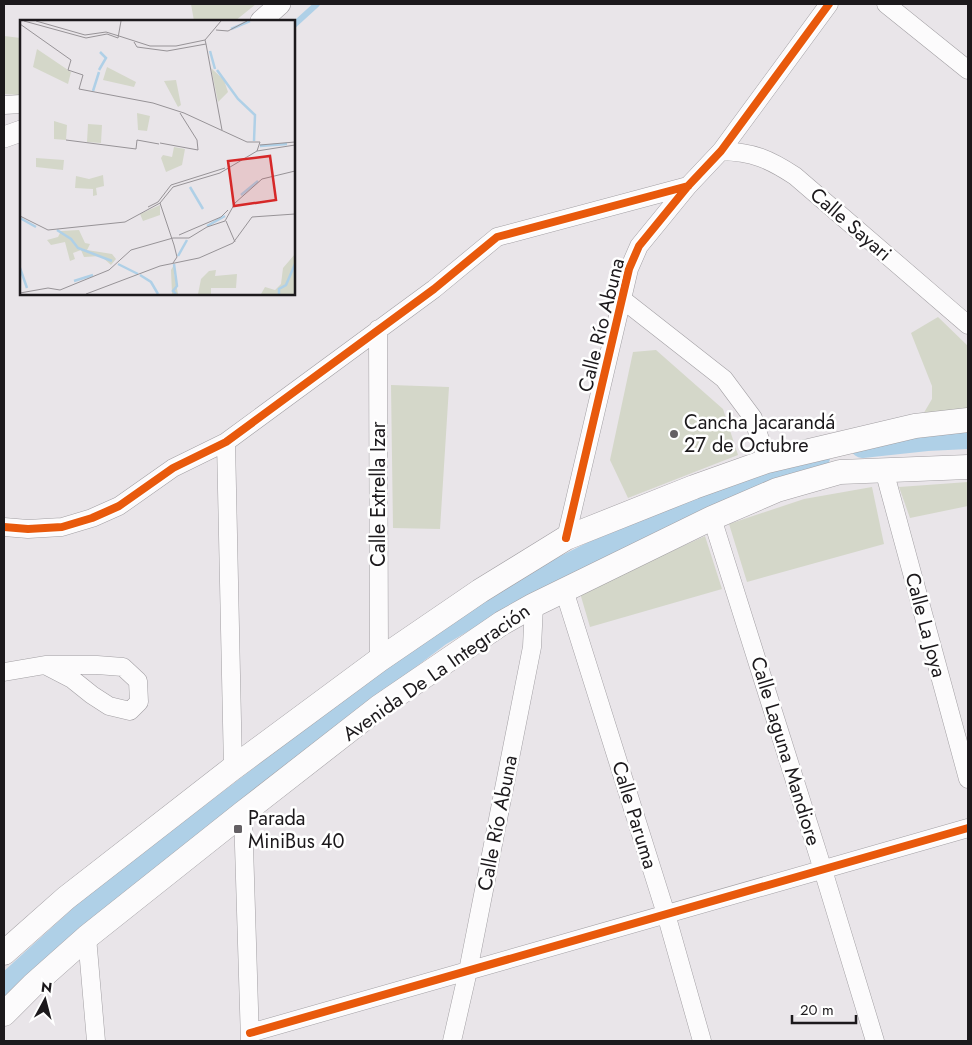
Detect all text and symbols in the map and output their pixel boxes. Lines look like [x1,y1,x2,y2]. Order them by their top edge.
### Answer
inset map [20,20,295,295]
street label: Calle Sayari [804,181,898,268]
street label: Calle Río Abuna [571,255,632,395]
place label: Cancha Jacarandá 27 de Octubre [684,408,835,460]
street label: Calle Extrella Izar [364,421,393,567]
marker: Cancha Jacarandá 27 de Octubre [668,428,680,440]
street label: Calle La Joya [898,570,953,681]
street label: Avenida De La Integración [337,597,536,748]
street label: Calle Laguna Mandiore [743,653,828,849]
street label: Calle Río Abuna [470,753,525,893]
street label: Calle Paruma [604,758,665,873]
place label: Parada MiniBus 40 [248,804,344,856]
marker: Parada MiniBus 40 [232,823,244,835]
north arrow [20,975,70,1025]
text: N [40,976,53,998]
scale bar [792,992,856,1024]
text: 20 m [800,999,834,1021]

